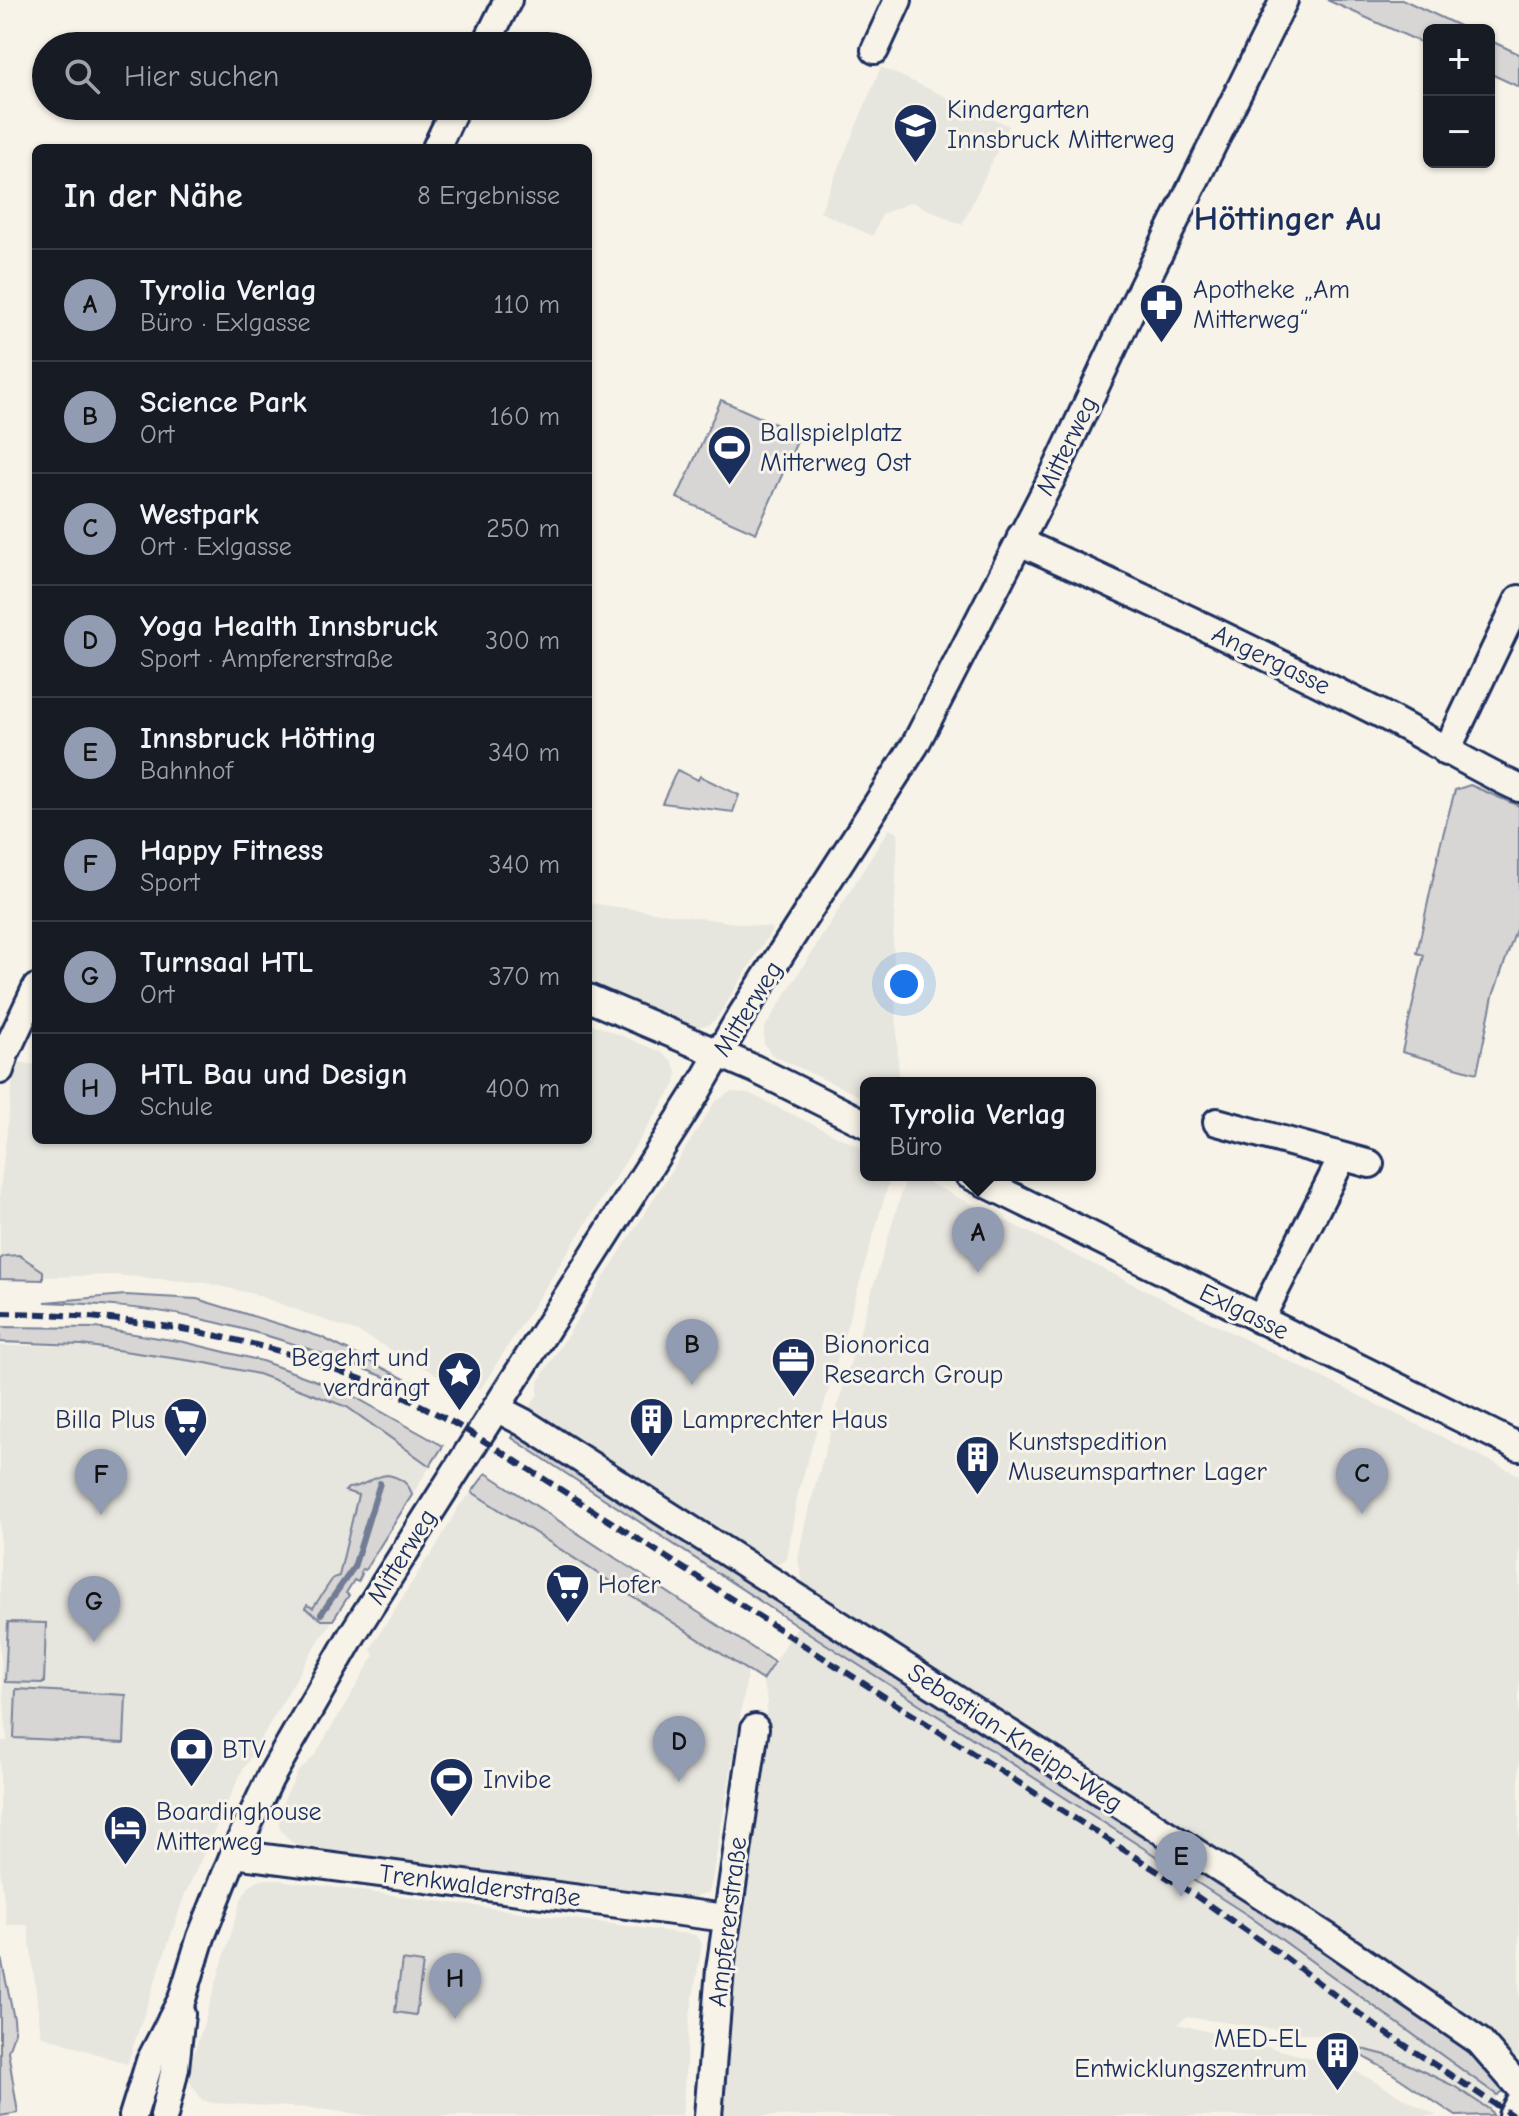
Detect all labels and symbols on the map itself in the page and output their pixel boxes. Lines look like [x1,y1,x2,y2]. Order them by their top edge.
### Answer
place label: Kindergarten Innsbruck Mitterweg [947,95,1175,155]
school or university icon: Kindergarten Innsbruck Mitterweg [892,101,940,164]
district label: Höttinger Au [1194,199,1382,239]
place label: Apotheke „Am Mitterweg“ [1193,275,1350,335]
pharmacy icon: Apotheke „Am Mitterweg“ [1138,281,1186,344]
street label: Mitterweg [1030,391,1104,501]
place label: Ballspielplatz Mitterweg Ost [760,418,912,478]
sports icon: Ballspielplatz Mitterweg Ost [705,424,753,487]
street label: Angergasse [1207,619,1335,701]
street label: Mitterweg [707,956,789,1062]
your location [884,964,924,1004]
pin: A [952,1207,1004,1273]
street label: Exlgasse [1195,1278,1293,1346]
pin: B [666,1319,718,1385]
place label: Bionorica Research Group [824,1330,1003,1390]
office icon: Bionorica Research Group [769,1336,817,1399]
place label: Begehrt und verdrängt [291,1343,431,1403]
place icon: Begehrt und verdrängt [436,1349,484,1412]
supermarket icon: Billa Plus [162,1396,210,1459]
building icon: Lamprechter Haus [627,1396,675,1459]
place label: Billa Plus [55,1405,155,1435]
place label: Lamprechter Haus [682,1405,888,1435]
place label: Kunstspedition Museumspartner Lager [1008,1427,1268,1487]
building icon: Kunstspedition Museumspartner Lager [953,1433,1001,1496]
pin: C [1336,1448,1388,1514]
pin: F [75,1449,127,1515]
street label: Mitterweg [361,1504,443,1610]
supermarket icon: Hofer [543,1561,591,1624]
place label: Hofer [598,1570,661,1600]
pin: G [68,1576,120,1642]
street label: Sebastian-Kneipp-Weg [902,1657,1128,1819]
pin: D [653,1716,705,1782]
bank icon: BTV [167,1726,215,1789]
place label: BTV [222,1735,266,1765]
sports icon: Invibe [428,1756,476,1819]
place label: Invibe [483,1765,551,1795]
place label: Boardinghouse Mitterweg [156,1797,321,1857]
hotel icon: Boardinghouse Mitterweg [101,1803,149,1866]
pin: E [1155,1831,1207,1897]
street label: Ampfererstraße [703,1835,753,2009]
street label: Trenkwalderstraße [377,1859,583,1913]
pin: H [429,1953,481,2019]
place label: MED-EL Entwicklungszentrum [1074,2024,1307,2084]
building icon: MED-EL Entwicklungszentrum [1314,2030,1362,2093]

